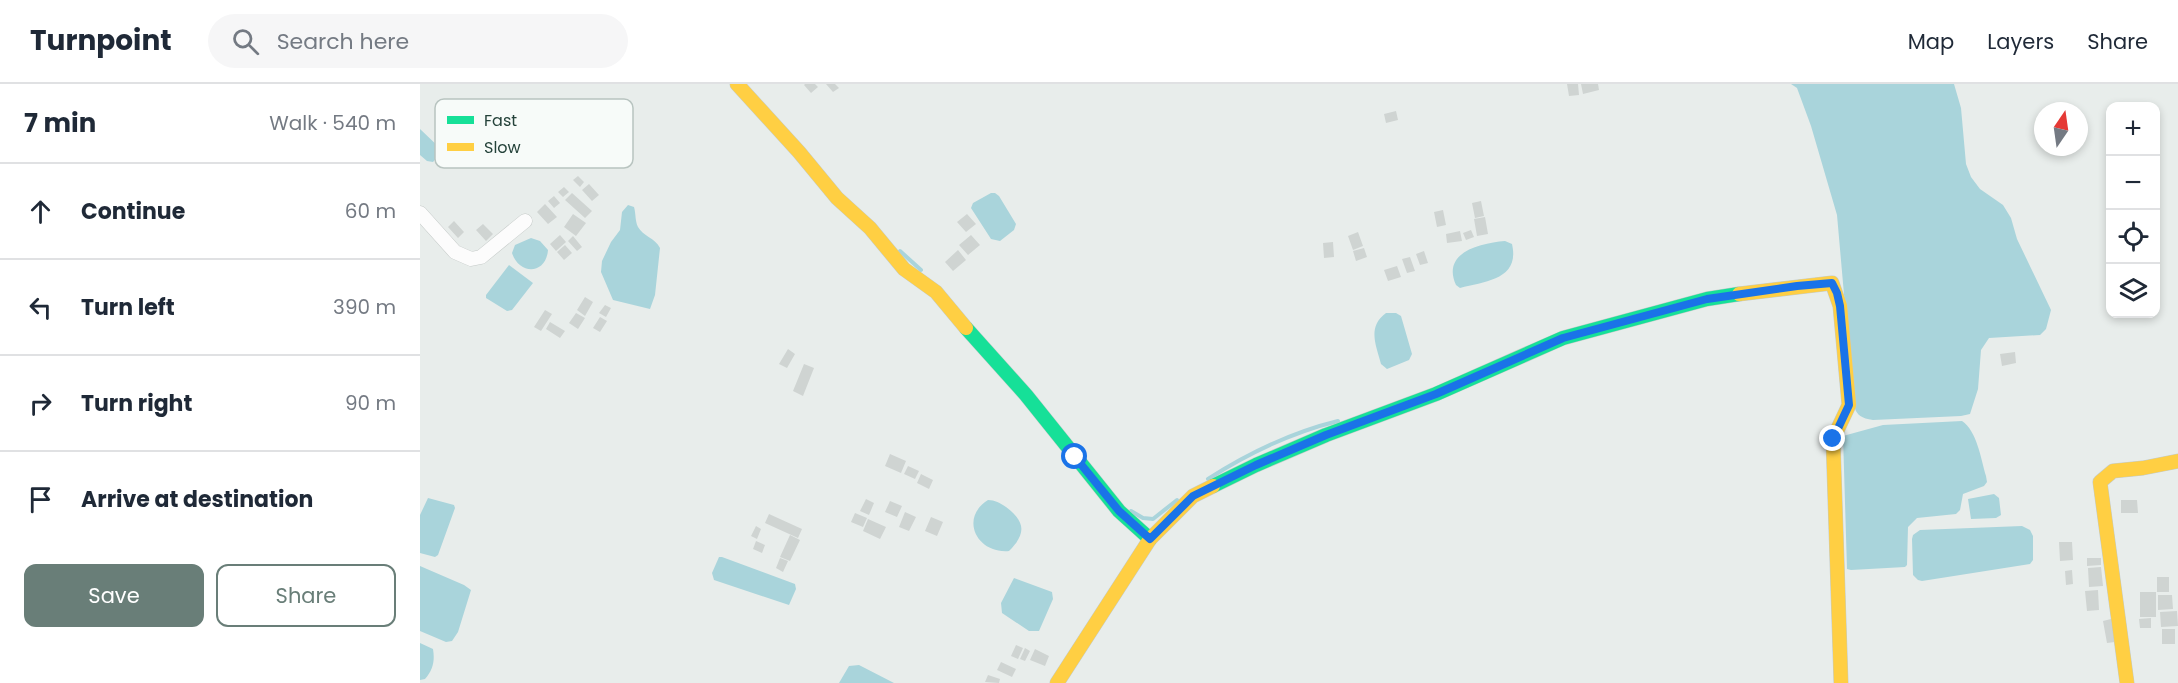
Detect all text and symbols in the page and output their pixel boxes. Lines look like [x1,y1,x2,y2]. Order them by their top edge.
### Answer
search box [208,14,628,68]
text: Turnpoint [30,21,172,60]
icon: search [229,25,262,58]
text: Search here [277,26,409,57]
text: Map [1908,27,1954,56]
text: Layers [1987,27,2054,56]
text: Share [2087,27,2148,56]
legend [435,99,633,168]
north arrow [2034,102,2088,156]
map controls [2106,102,2160,318]
button: + [2106,102,2160,156]
text: 7 min [24,105,96,141]
text: Walk · 540 m [269,109,396,137]
text: Fast [484,109,517,132]
text: Slow [484,136,521,159]
button: − [2106,156,2160,210]
icon: ahead [24,195,57,228]
text: Continue [81,196,185,227]
text: 60 m [345,197,396,225]
button: locate [2106,210,2160,264]
button: layers [2106,264,2160,318]
icon: left [24,291,57,324]
text: Turn left [81,292,175,323]
text: 390 m [333,293,396,321]
icon: right [24,387,57,420]
text: Turn right [81,388,192,419]
text: 90 m [345,389,396,417]
route end [1819,425,1845,451]
route start [1061,443,1087,469]
icon: arrive [24,483,57,516]
text: Arrive at destination [81,484,313,515]
button: Save [24,564,204,627]
button: Share [216,564,396,627]

